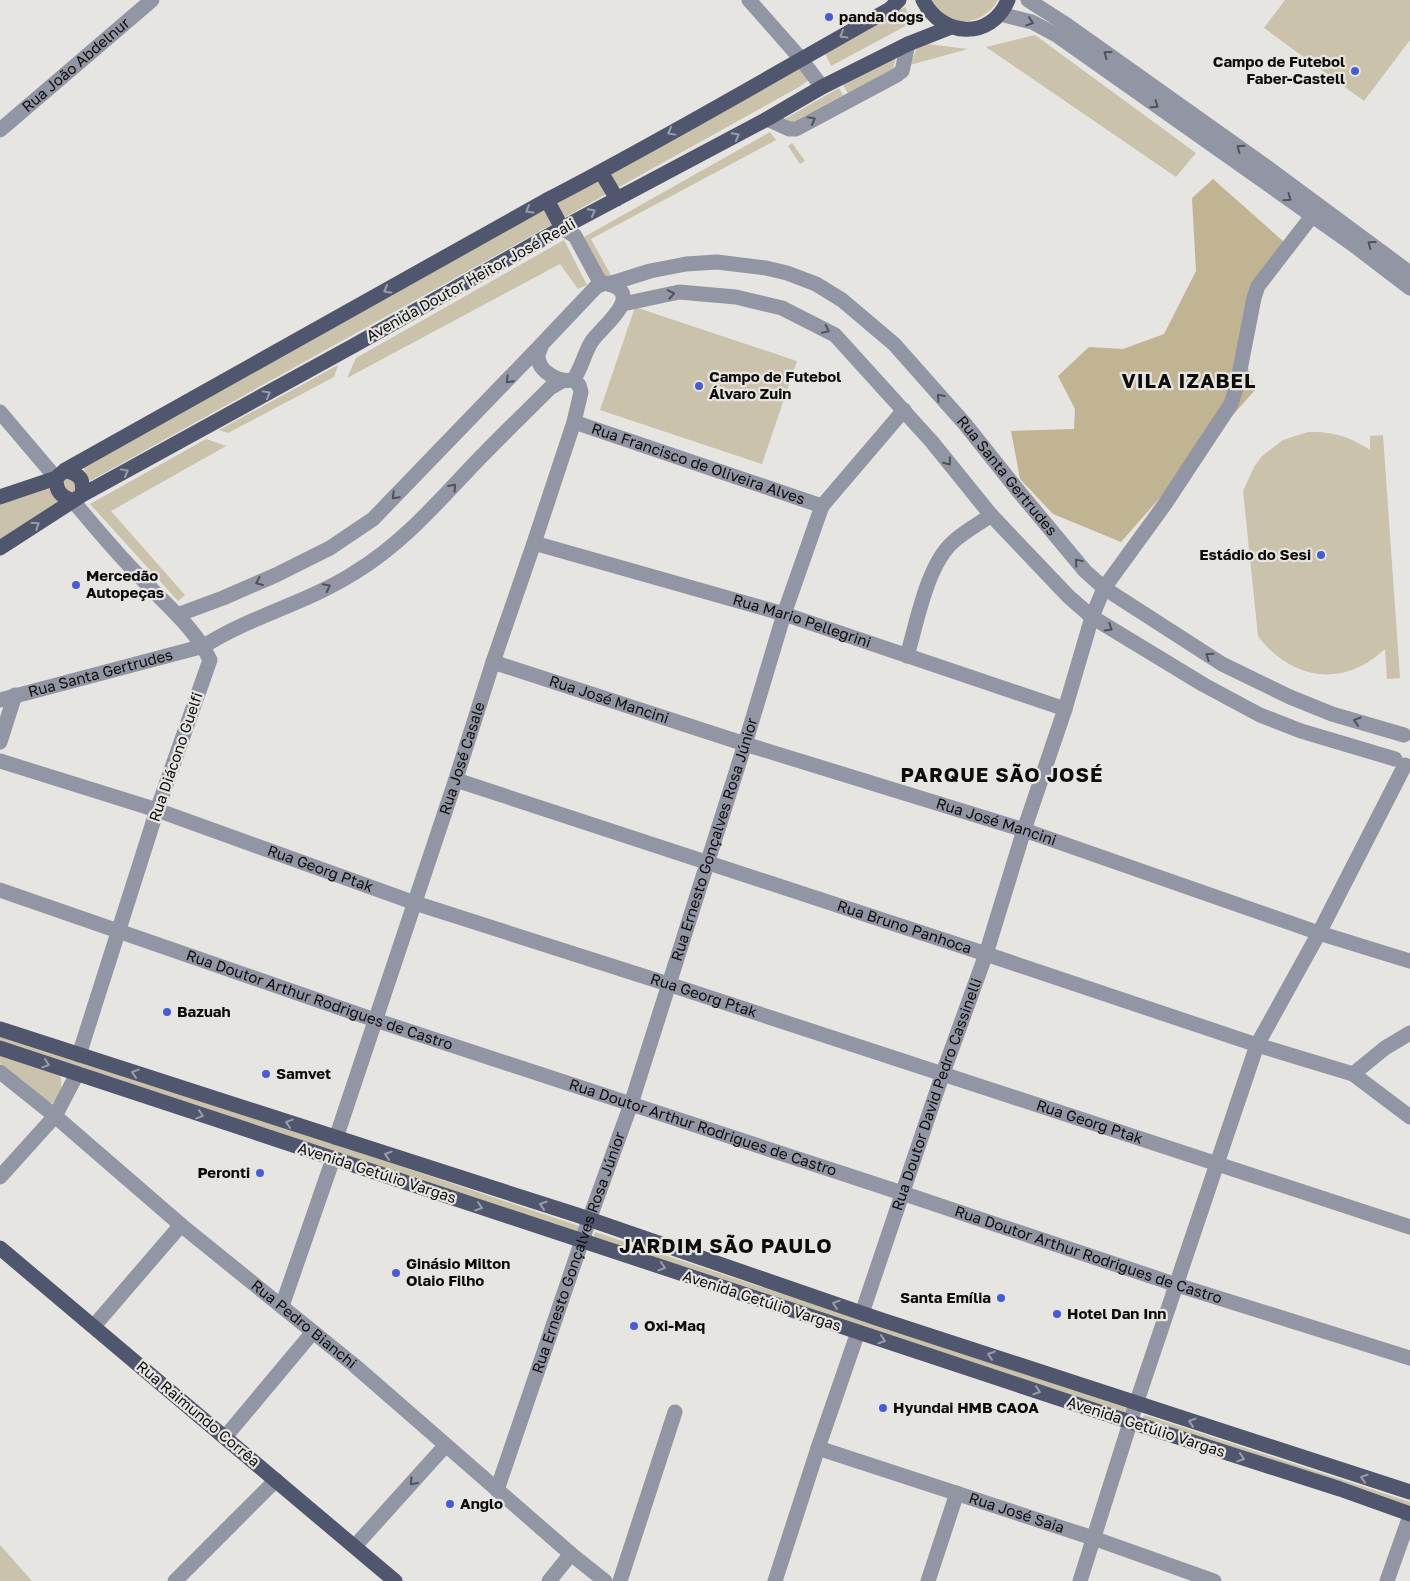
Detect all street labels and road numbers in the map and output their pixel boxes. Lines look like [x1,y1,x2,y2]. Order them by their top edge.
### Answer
street label: Rua João Abdelnur [18,13,133,115]
street label: Avenida Doutor Heitor José Reali [363,214,578,344]
street label: Rua Santa Gertrudes [954,412,1062,539]
street label: Rua Francisco de Oliveira Alves [589,419,808,508]
street label: Rua Mario Pellegrini [731,590,874,651]
street label: Rua Santa Gertrudes [26,645,175,700]
street label: Rua José Mancini [547,671,672,727]
street label: Rua Diácono Guelfi [144,690,206,824]
street label: Rua José Casale [435,699,488,817]
street label: Rua Ernesto Gonçalves Rosa Júnior [667,715,760,963]
street label: Rua José Mancini [934,793,1059,849]
street label: Rua Georg Ptak [265,841,376,895]
street label: Rua Bruno Panhoca [835,896,974,957]
street label: Rua Doutor Arthur Rodrigues de Castro [184,945,456,1053]
street label: Rua Georg Ptak [648,969,760,1021]
street label: Rua Doutor David Pedro Cassinelli [887,975,985,1213]
street label: Rua Doutor Arthur Rodrigues de Castro [567,1074,839,1179]
street label: Rua Georg Ptak [1034,1095,1146,1147]
street label: Rua Ernesto Gonçalves Rosa Júnior [527,1129,628,1375]
street label: Avenida Getúlio Vargas [296,1138,459,1206]
street label: Rua Doutor Arthur Rodrigues de Castro [953,1201,1225,1307]
street label: Avenida Getúlio Vargas [681,1266,844,1334]
street label: Rua Pedro Bianchi [248,1276,361,1372]
street label: Rua Raimundo Corrêa [133,1356,264,1470]
street label: Avenida Getúlio Vargas [1065,1392,1228,1460]
street label: Rua José Saia [967,1488,1067,1536]

